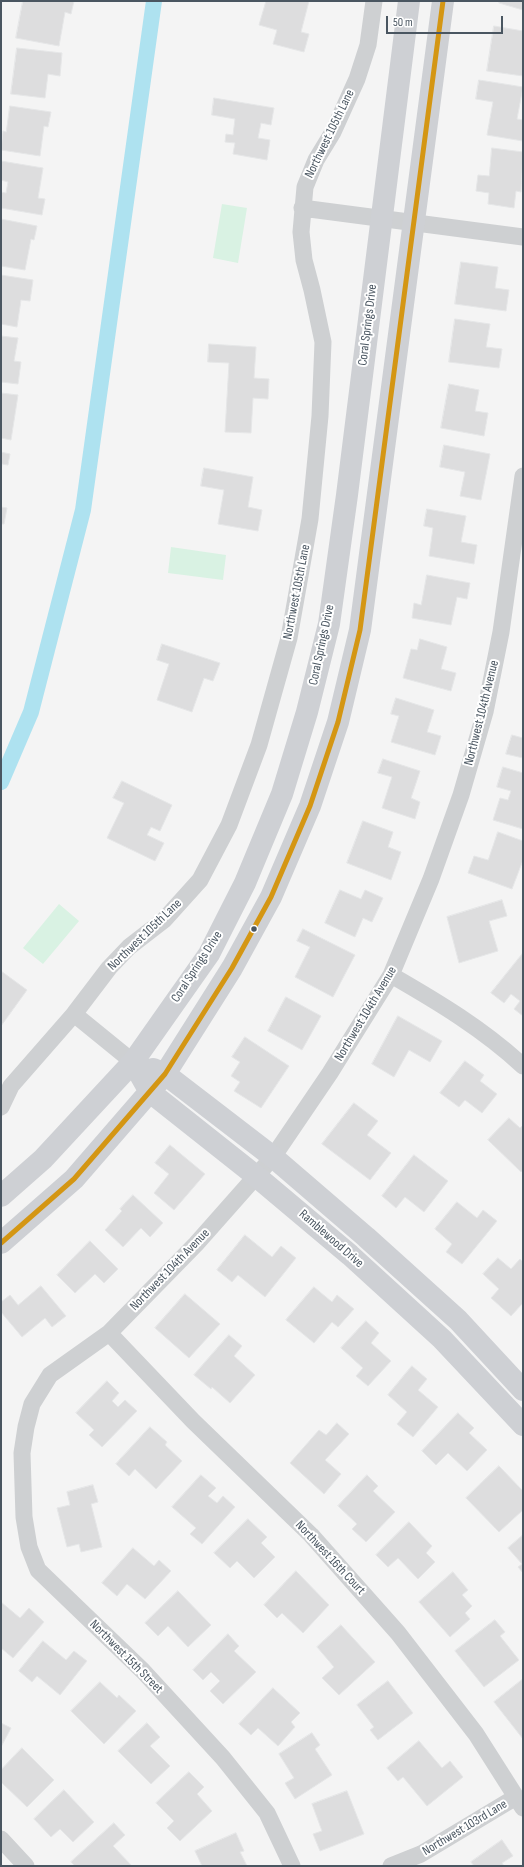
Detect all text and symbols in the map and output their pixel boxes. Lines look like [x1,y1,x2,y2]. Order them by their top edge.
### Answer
scale bar [388,8,505,34]
text: 50 m [393,15,413,30]
street label: Northwest 105th Lane [302,87,358,181]
street label: Coral Springs Drive [355,283,381,367]
street label: Northwest 105th Lane [280,543,314,641]
street label: Coral Springs Drive [306,603,338,687]
street label: Northwest 104th Avenue [461,659,503,767]
street label: Northwest 105th Lane [105,896,185,974]
unlabelled marker [249,924,259,934]
street label: Coral Springs Drive [168,928,226,1006]
street label: Northwest 104th Avenue [332,964,400,1064]
street label: Ramblewood Drive [296,1207,366,1271]
street label: Northwest 104th Avenue [127,1226,213,1314]
street label: Northwest 16th Court [292,1518,368,1598]
street label: Northwest 15th Street [86,1617,166,1697]
street label: Northwest 103rd Lane [420,1797,510,1859]

